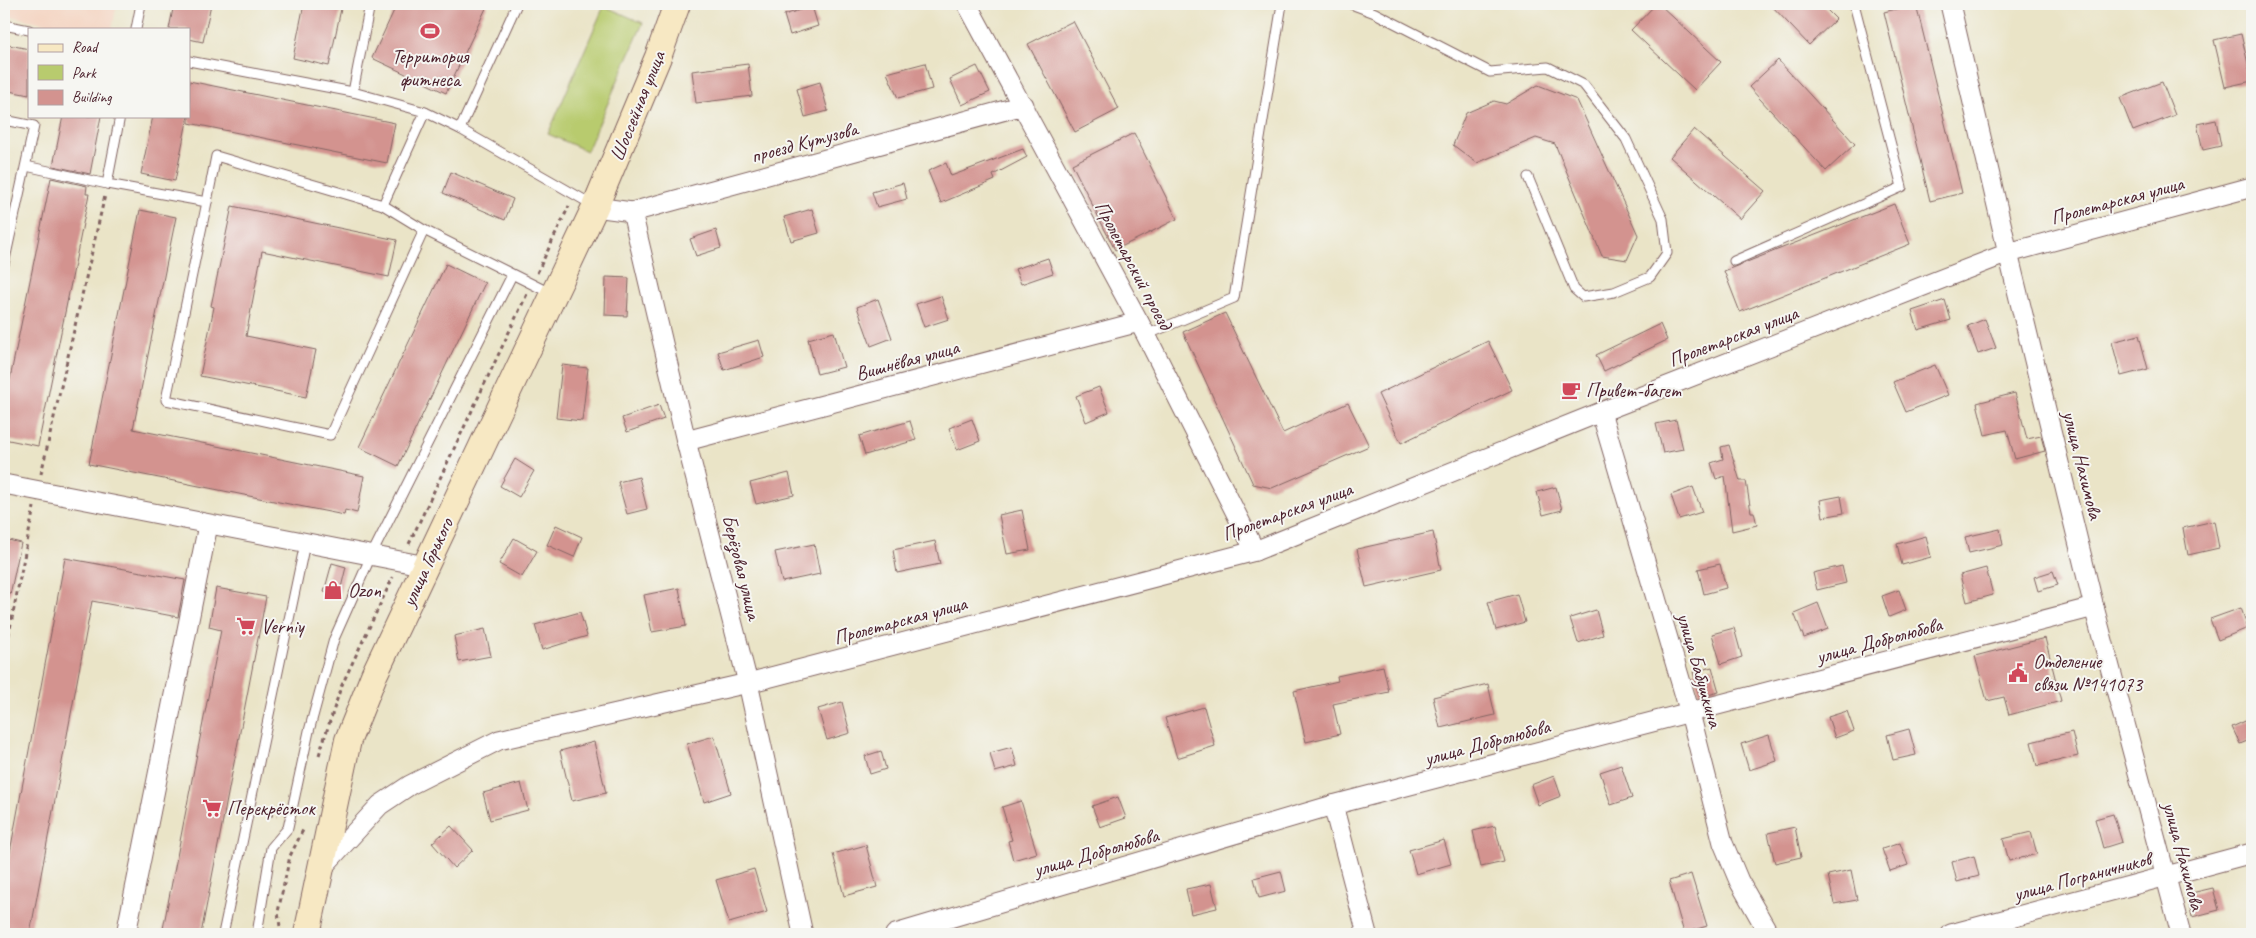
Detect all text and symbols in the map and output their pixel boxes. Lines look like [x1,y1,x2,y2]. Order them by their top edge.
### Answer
sports icon: Территория фитнеса [419,20,441,42]
legend [28,28,190,118]
text: Road [72,38,99,57]
place label: Территория фитнеса [392,44,470,92]
street label: Шоссейная улица [604,46,672,165]
text: Park [72,64,97,83]
text: Building [72,88,112,107]
street label: проезд Кутузова [748,116,862,169]
street label: Пролетарская улица [2048,170,2188,230]
street label: Пролетарский проезд [1089,197,1179,336]
street label: Пролетарская улица [1665,300,1803,373]
street label: Вишнёвая улица [853,334,963,386]
place label: Привет-багет [1586,378,1682,403]
cafe icon: Привет-багет [1560,379,1582,401]
street label: улица Нахимова [2057,407,2108,523]
street label: Пролетарская улица [1219,476,1358,547]
street label: Берёзовая улица [715,512,767,624]
street label: улица Горького [396,513,459,611]
place label: Ozon [348,578,382,603]
shop icon: Ozon [322,579,344,601]
street label: Пролетарская улица [831,590,971,650]
street label: улица Бабушкина [1671,609,1728,732]
street label: улица Добролюбова [1813,611,1946,669]
place label: Verniy [261,614,306,639]
supermarket icon: Verniy [235,615,257,637]
place label: Отделение связи №141073 [2033,649,2144,697]
public building icon: Отделение связи №141073 [2007,662,2029,684]
street label: улица Добролюбова [1421,713,1554,771]
place label: Перекрёсток [227,796,316,821]
supermarket icon: Перекрёсток [201,797,223,819]
street label: улица Нахимова [2157,798,2210,914]
street label: улица Добролюбова [1030,822,1163,883]
street label: улица Пограничников [2010,845,2157,907]

